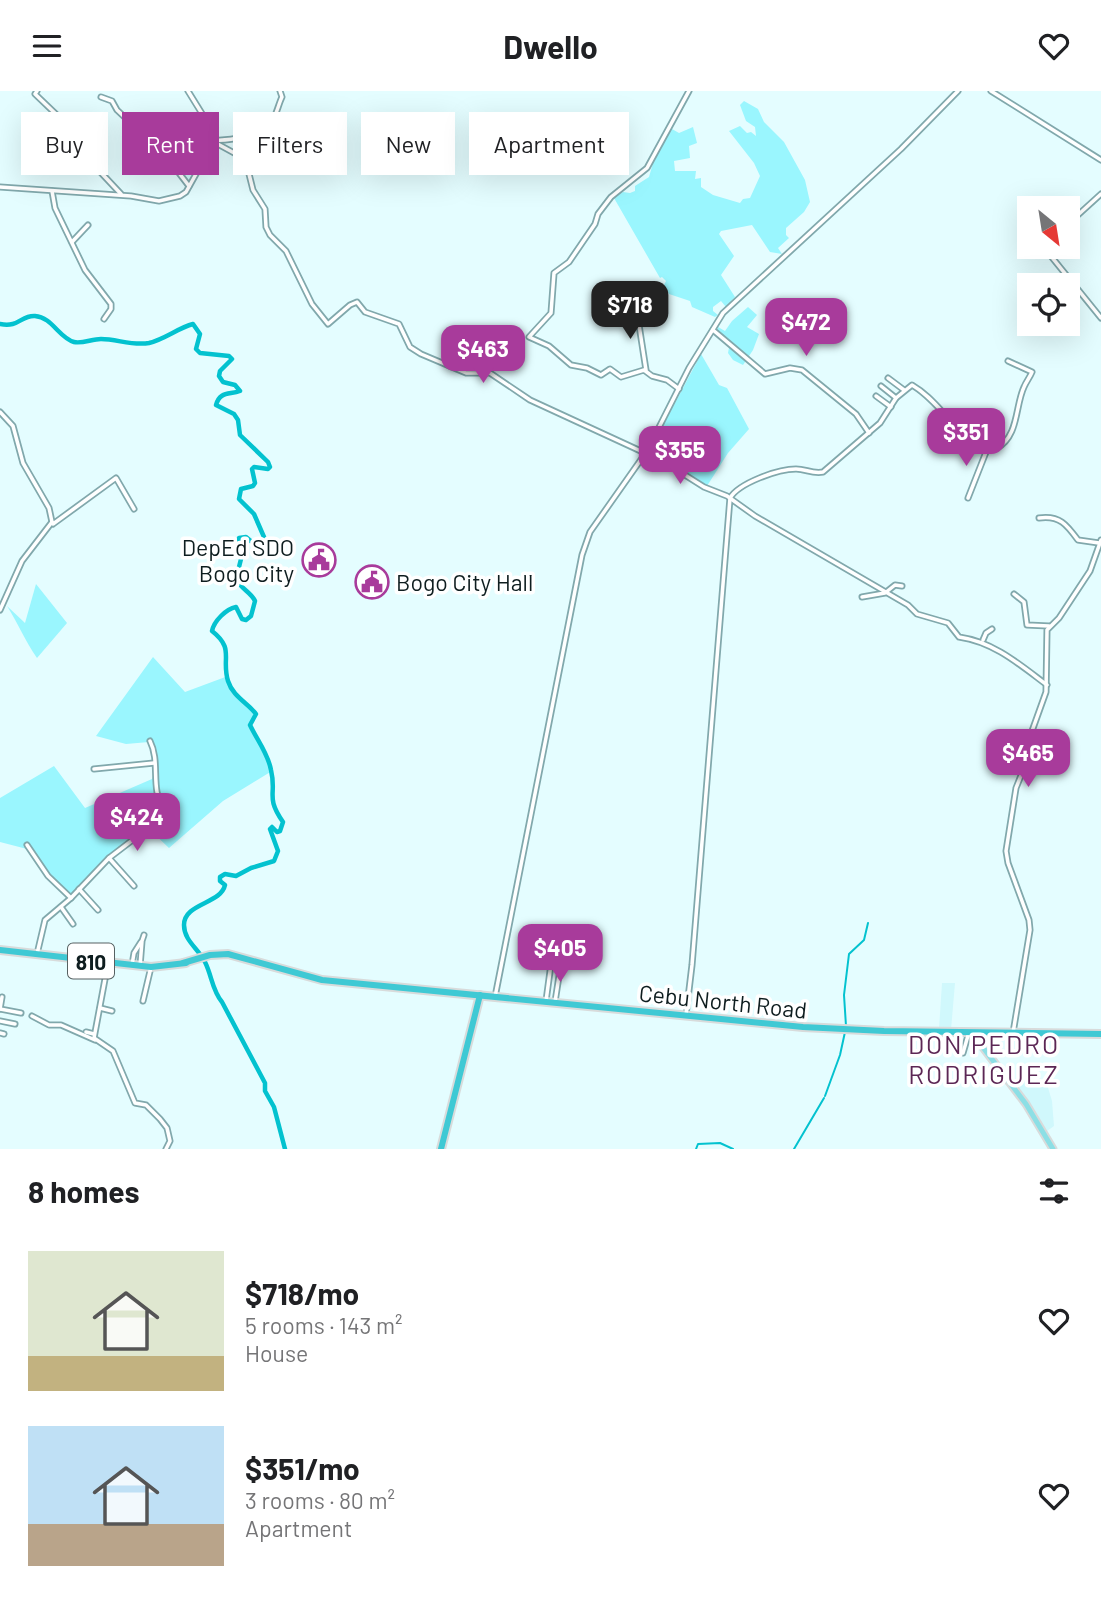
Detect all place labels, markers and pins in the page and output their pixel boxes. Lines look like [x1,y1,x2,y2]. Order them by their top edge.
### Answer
pin: $718 [589,281,671,341]
pin: $472 [765,299,847,358]
pin: $463 [442,325,524,385]
pin: $351 [925,409,1007,468]
pin: $355 [639,427,721,486]
place label: DepEd SDO Bogo City [182,533,294,587]
public building icon: DepEd SDO Bogo City [300,541,338,579]
public building icon: Bogo City Hall [353,563,391,601]
place label: Bogo City Hall [396,568,533,596]
pin: $465 [987,729,1069,789]
pin: $424 [96,793,178,853]
pin: $405 [519,925,601,984]

